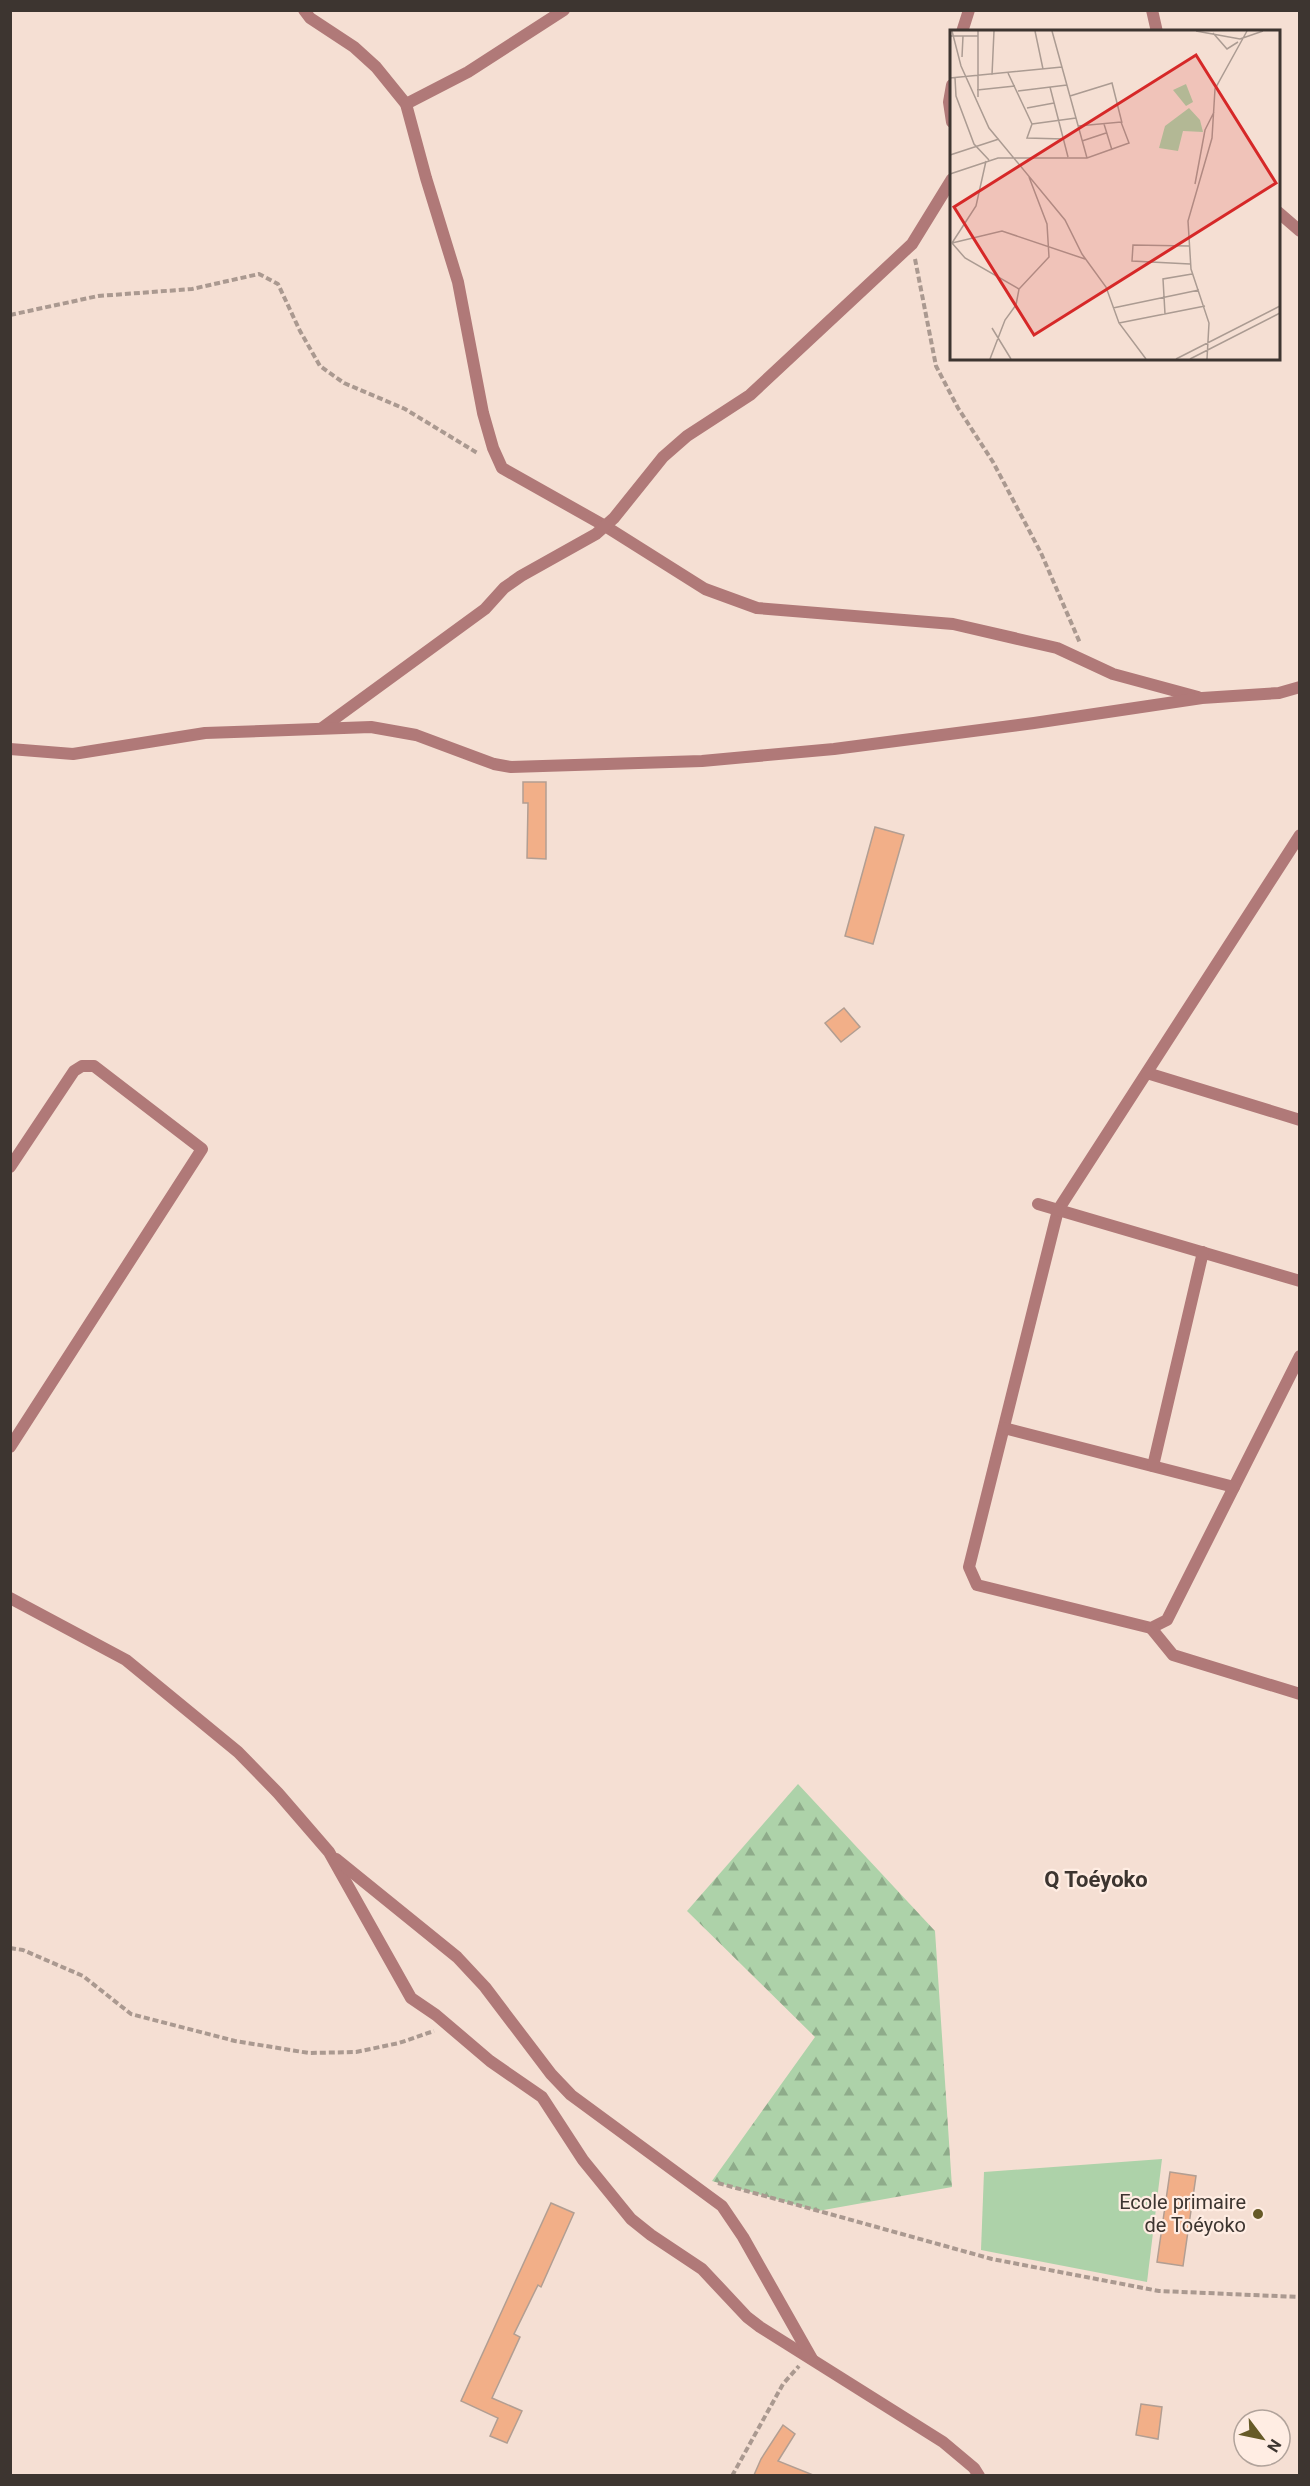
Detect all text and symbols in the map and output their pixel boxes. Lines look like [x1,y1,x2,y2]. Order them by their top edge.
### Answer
inset map [950,30,1280,360]
district label: Q Toéyoko [1044,1867,1148,1892]
place label: Ecole primaire de Toéyoko [1119,2190,1246,2237]
marker: Ecole primaire de Toéyoko [1251,2207,1265,2221]
north arrow [1232,2408,1292,2468]
text: N [1263,2436,1285,2456]

